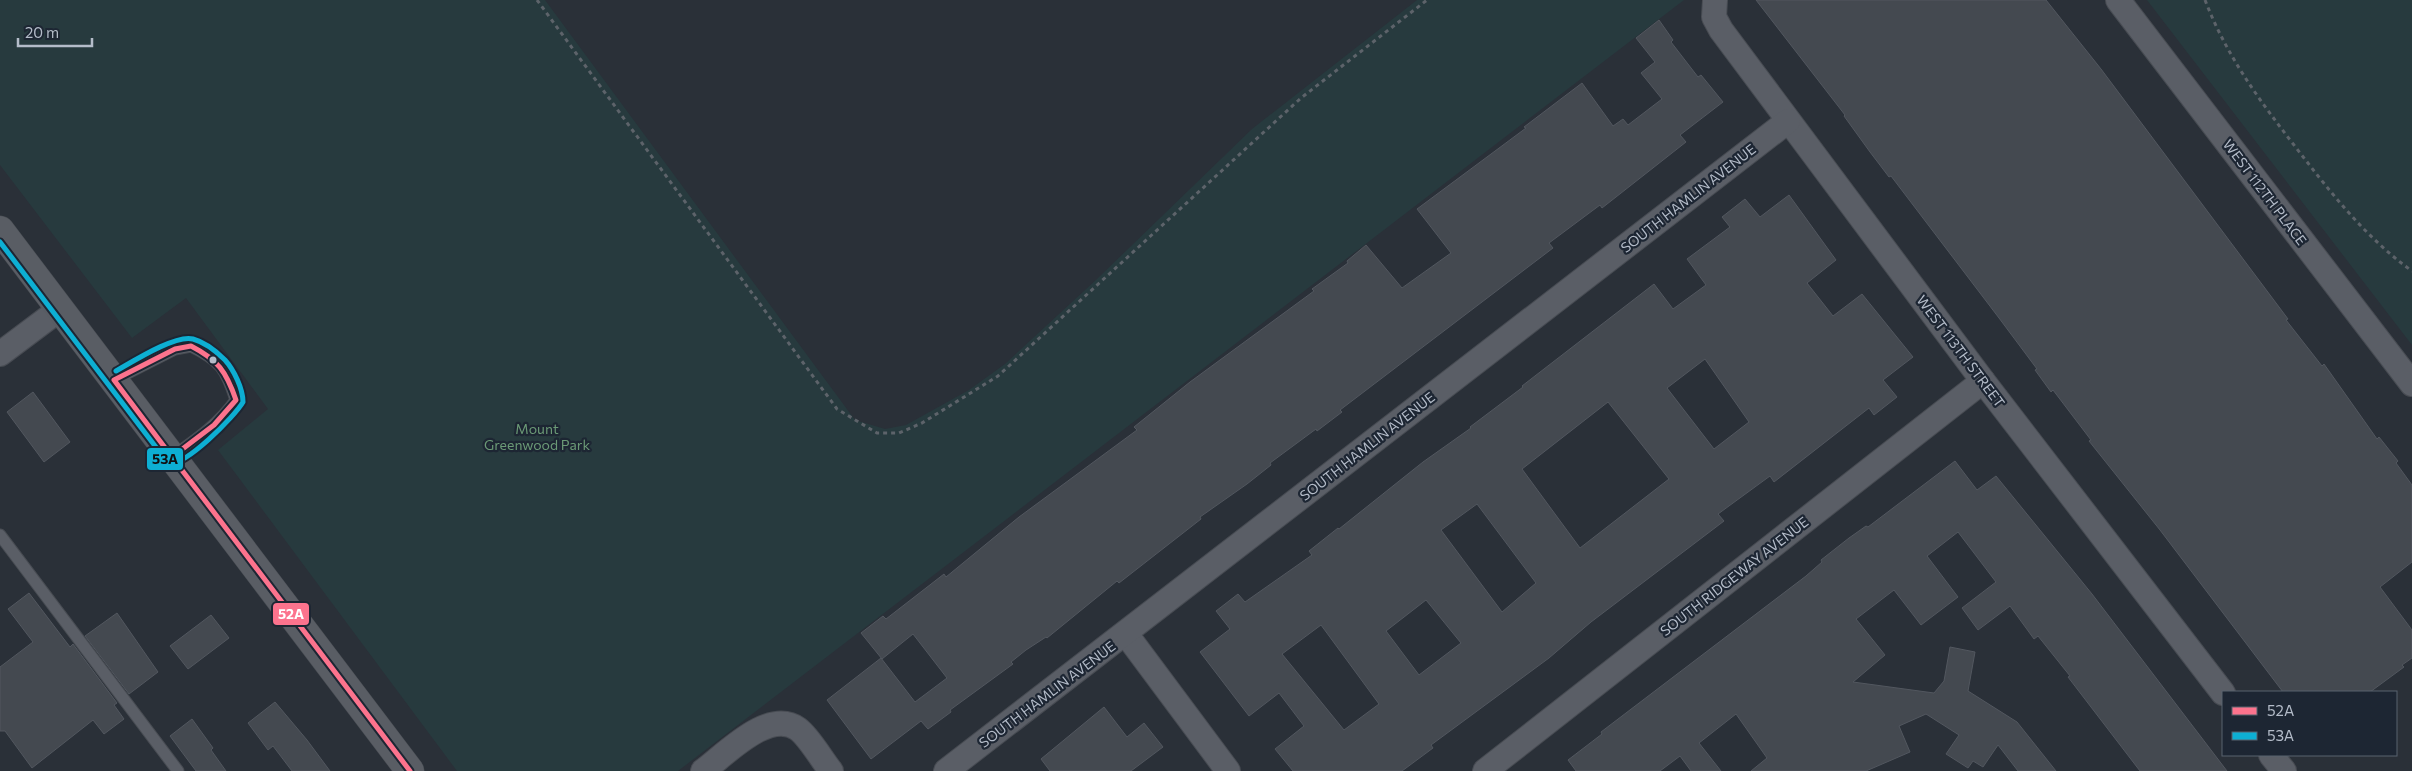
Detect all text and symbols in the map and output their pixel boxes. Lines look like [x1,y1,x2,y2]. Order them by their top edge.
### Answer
scale bar [18,15,91,47]
text: 20 m [25,23,59,41]
street label: WEST 112TH PLACE [2220,136,2310,248]
street label: SOUTH HAMLIN AVENUE [1617,140,1759,256]
street label: WEST 113TH STREET [1913,292,2009,410]
unlabelled marker [208,355,218,365]
street label: SOUTH HAMLIN AVENUE [1296,388,1438,504]
park label: Mount Greenwood Park [484,420,590,453]
line badge: 53A [146,447,184,471]
text: 53A [152,450,178,467]
street label: SOUTH RIDGEWAY AVENUE [1657,513,1811,639]
line badge: 52A [272,602,310,626]
text: 52A [278,605,304,622]
street label: SOUTH HAMLIN AVENUE [975,637,1119,751]
legend [2222,691,2397,756]
text: 52A [2267,701,2294,719]
text: 53A [2267,726,2294,744]

